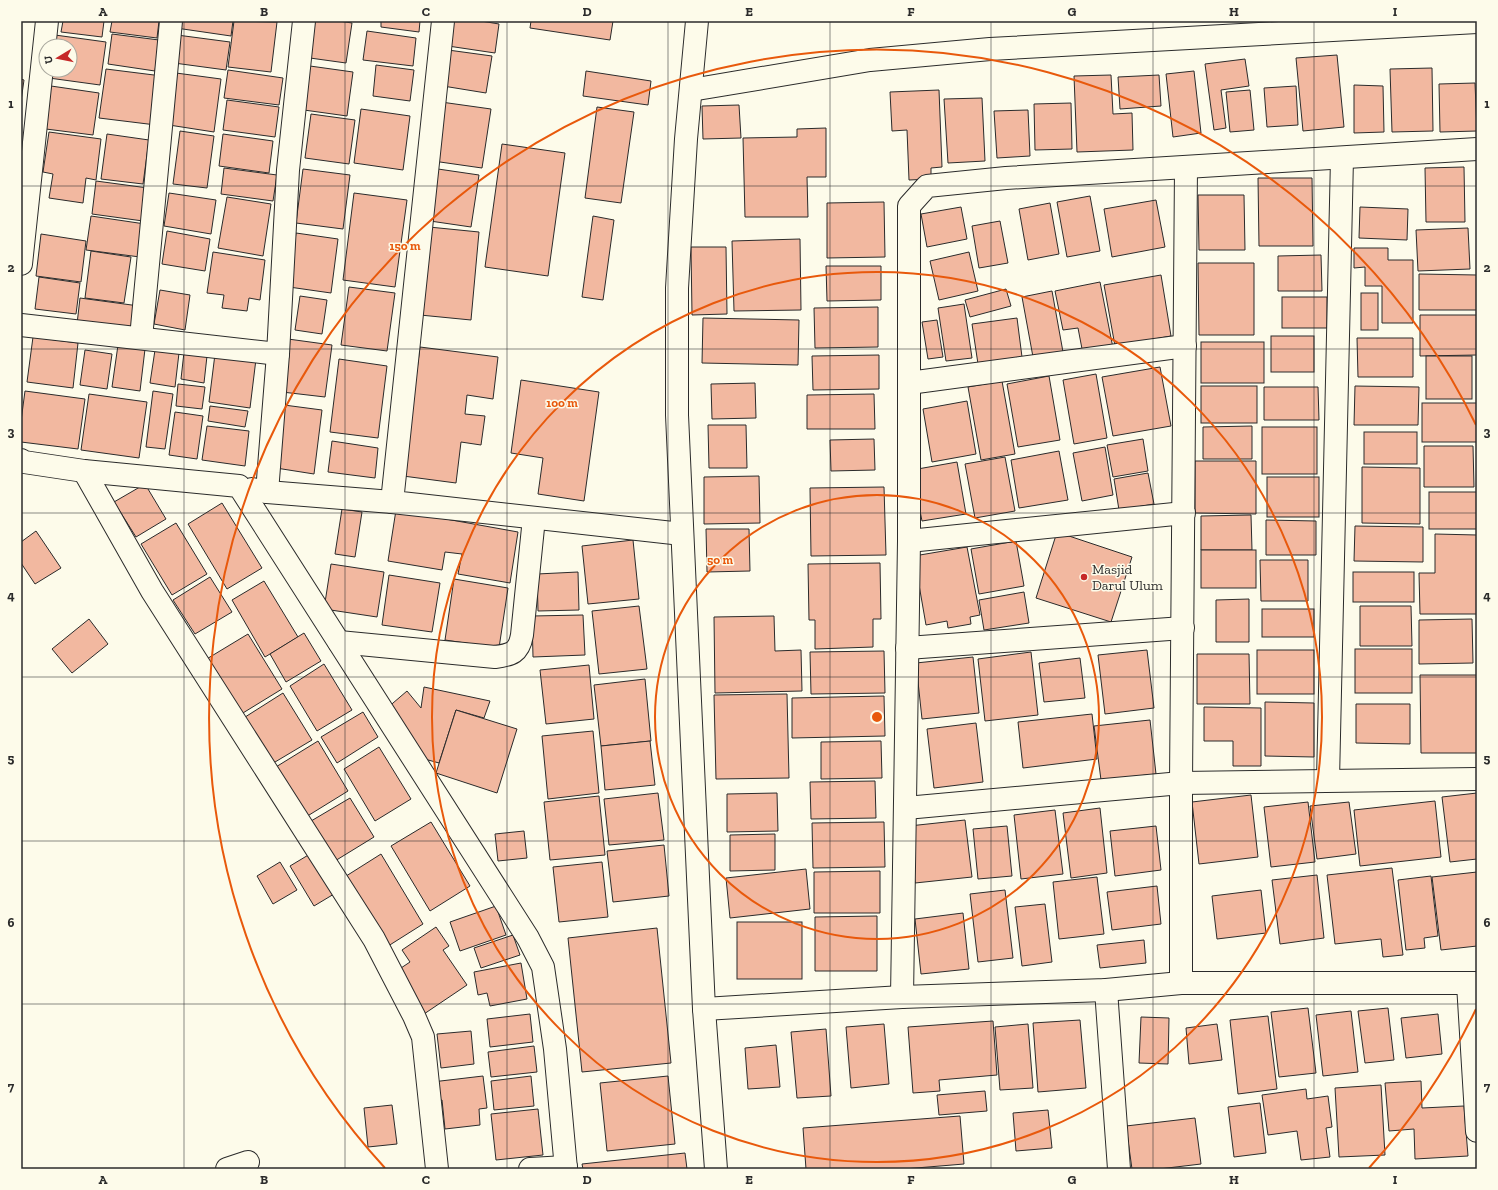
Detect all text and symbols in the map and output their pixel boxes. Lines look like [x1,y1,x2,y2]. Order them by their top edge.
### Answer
text: A [99,4,108,19]
text: B [260,4,268,19]
text: C [422,4,430,19]
text: D [582,4,592,19]
text: E [745,4,753,19]
text: F [907,4,915,19]
text: G [1068,4,1077,19]
text: H [1229,4,1239,19]
text: I [1393,4,1398,19]
north arrow [38,38,78,78]
text: U [42,55,56,65]
text: 1 [8,96,14,111]
text: 1 [1484,96,1490,111]
text: 150 m [390,239,421,253]
text: 2 [8,260,15,275]
text: 2 [1484,260,1491,275]
text: 100 m [546,396,578,410]
text: 3 [8,424,15,439]
text: 3 [1484,424,1491,439]
text: 50 m [707,553,733,567]
place label: Masjid Darul Ulum [1092,561,1163,594]
marker: Masjid Darul Ulum [1079,572,1089,582]
text: 4 [7,588,15,603]
text: 4 [1483,588,1491,603]
centre of rings [870,710,884,724]
text: 5 [8,751,15,766]
text: 5 [1484,751,1491,766]
text: 6 [8,915,15,930]
text: 6 [1484,915,1491,930]
text: 7 [8,1079,15,1094]
text: 7 [1484,1079,1491,1094]
text: A [99,1172,108,1187]
text: B [260,1172,268,1187]
text: C [422,1172,430,1187]
text: D [582,1172,592,1187]
text: E [745,1172,753,1187]
text: F [907,1172,915,1187]
text: G [1068,1172,1077,1187]
text: H [1229,1172,1239,1187]
text: I [1393,1172,1398,1187]

